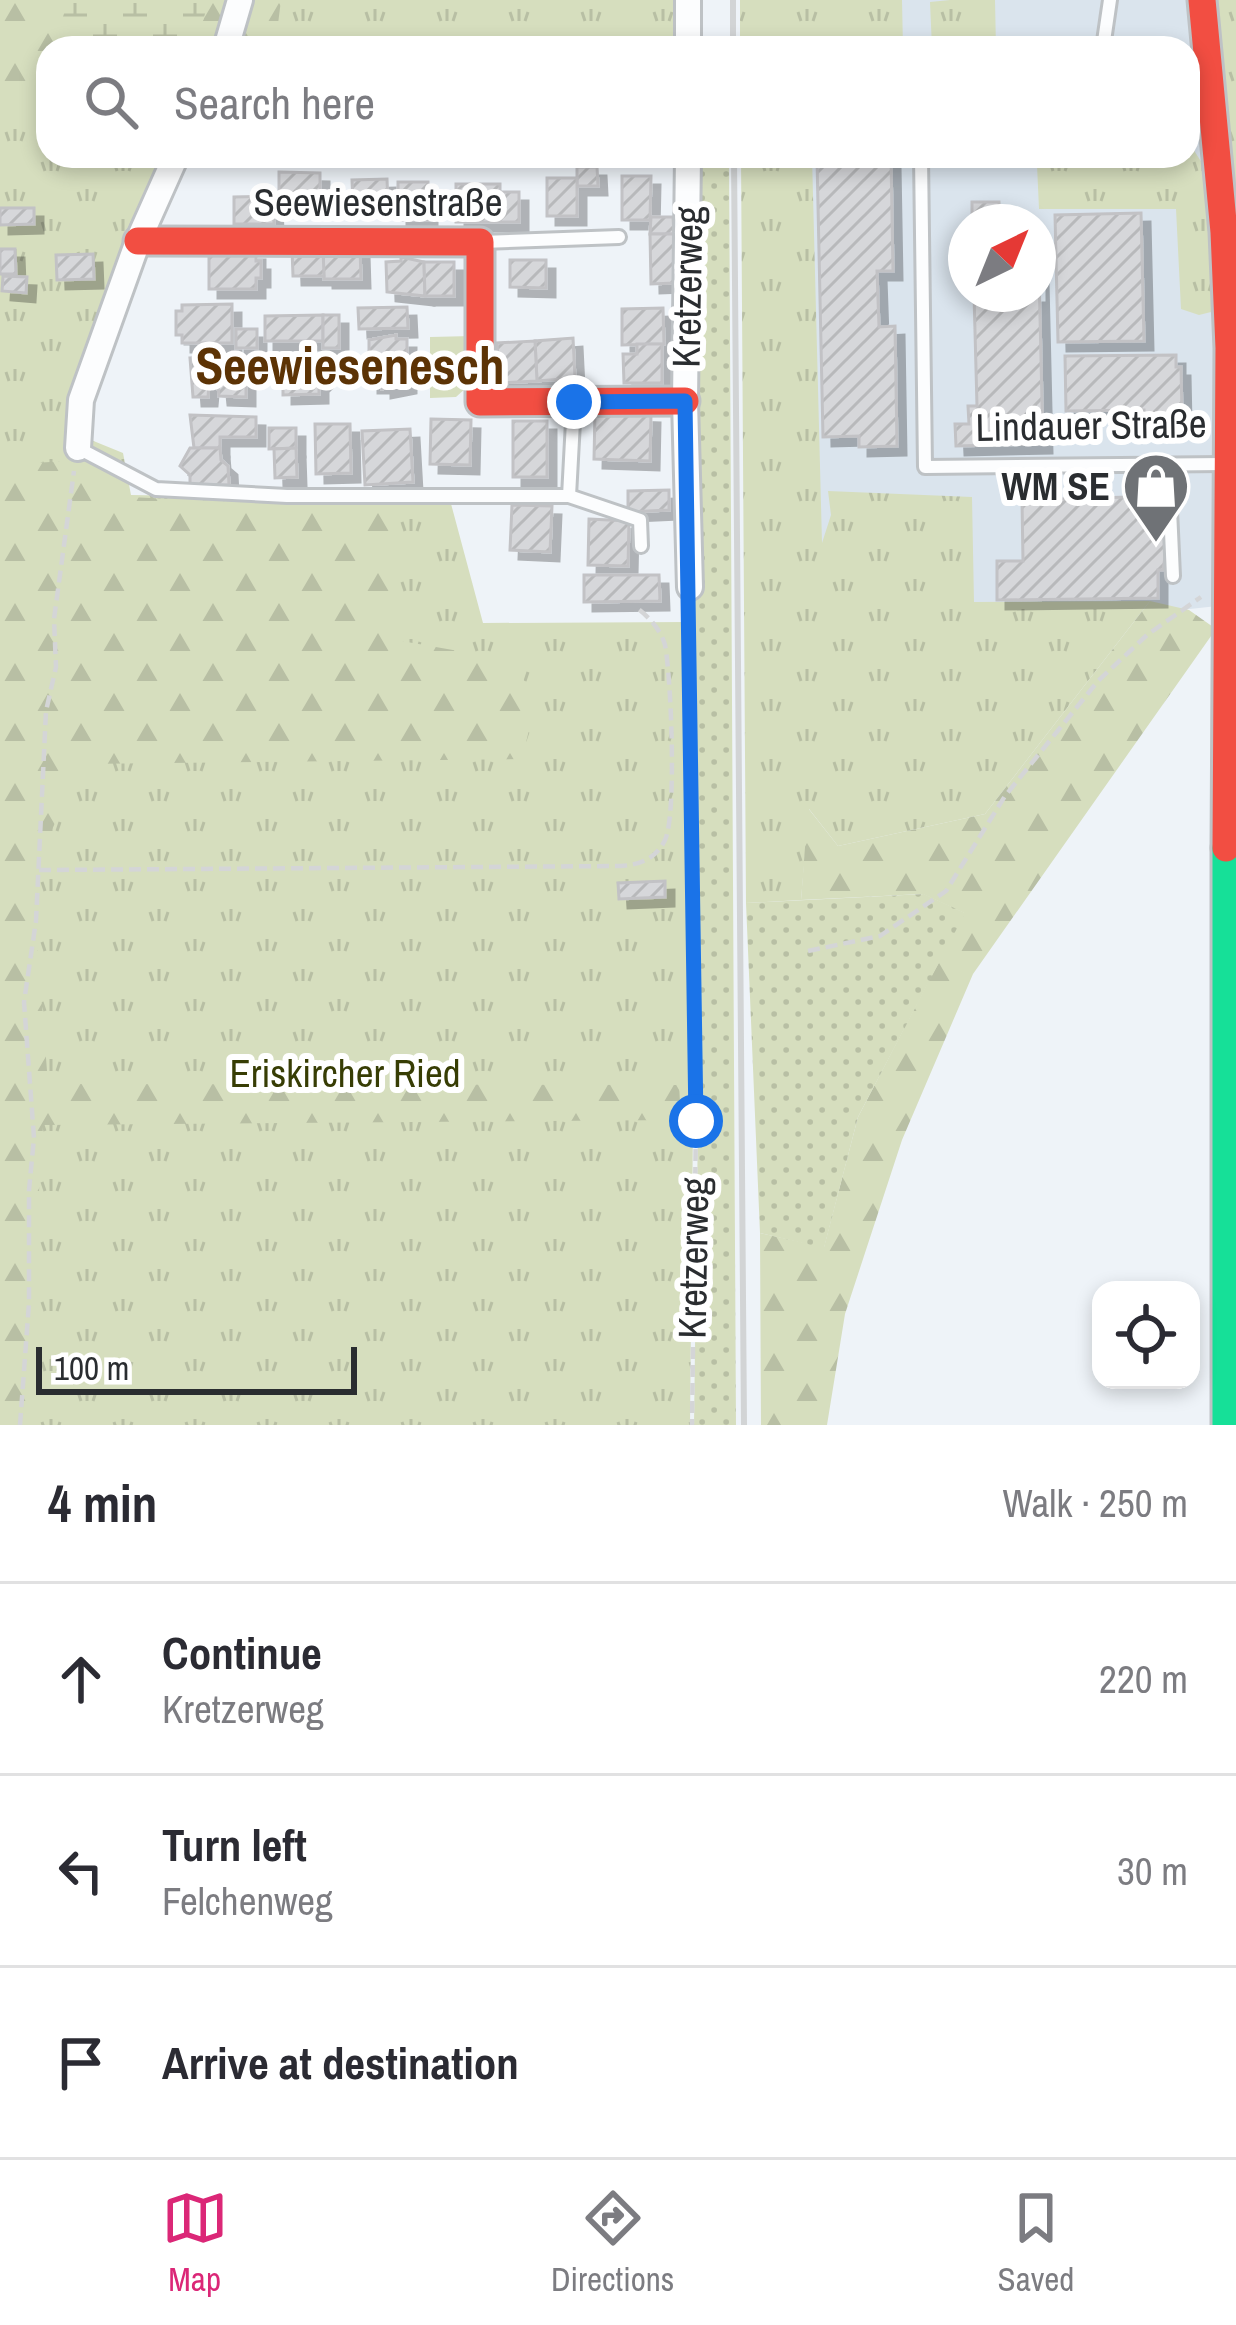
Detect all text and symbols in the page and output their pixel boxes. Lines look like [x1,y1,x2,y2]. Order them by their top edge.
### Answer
search box [36,36,1200,168]
icon: search [78,69,144,135]
text: Search here [174,72,375,133]
street label: Seewiesenstraße [254,176,502,228]
north arrow [948,204,1056,312]
street label: Kretzerweg [660,205,714,368]
district label: Seewiesenesch [195,331,505,400]
route end [547,375,601,429]
street label: Lindauer Straße [975,397,1207,453]
shop icon: WM SE [1121,451,1191,545]
place label: WM SE [1002,460,1110,512]
park label: Eriskircher Ried [229,1047,461,1099]
route start [669,1094,723,1148]
street label: Kretzerweg [666,1176,720,1339]
map controls [1092,1281,1200,1389]
button: locate [1092,1281,1200,1389]
scale bar [36,1341,357,1394]
text: 100 m [54,1346,129,1390]
text: 4 min [48,1469,157,1538]
text: Walk · 250 m [1003,1477,1188,1529]
text: Continue [162,1622,322,1683]
icon: ahead [48,1646,114,1712]
text: 220 m [1099,1653,1188,1705]
text: Kretzerweg [162,1683,324,1735]
text: Turn left [162,1814,307,1875]
icon: left [48,1838,114,1904]
text: 30 m [1117,1845,1188,1897]
text: Felchenweg [162,1875,333,1927]
icon: arrive [48,2030,114,2096]
text: Arrive at destination [162,2032,519,2093]
tab: Map [162,2185,228,2301]
tab: Directions [551,2185,674,2301]
tab: Saved [998,2185,1074,2301]

